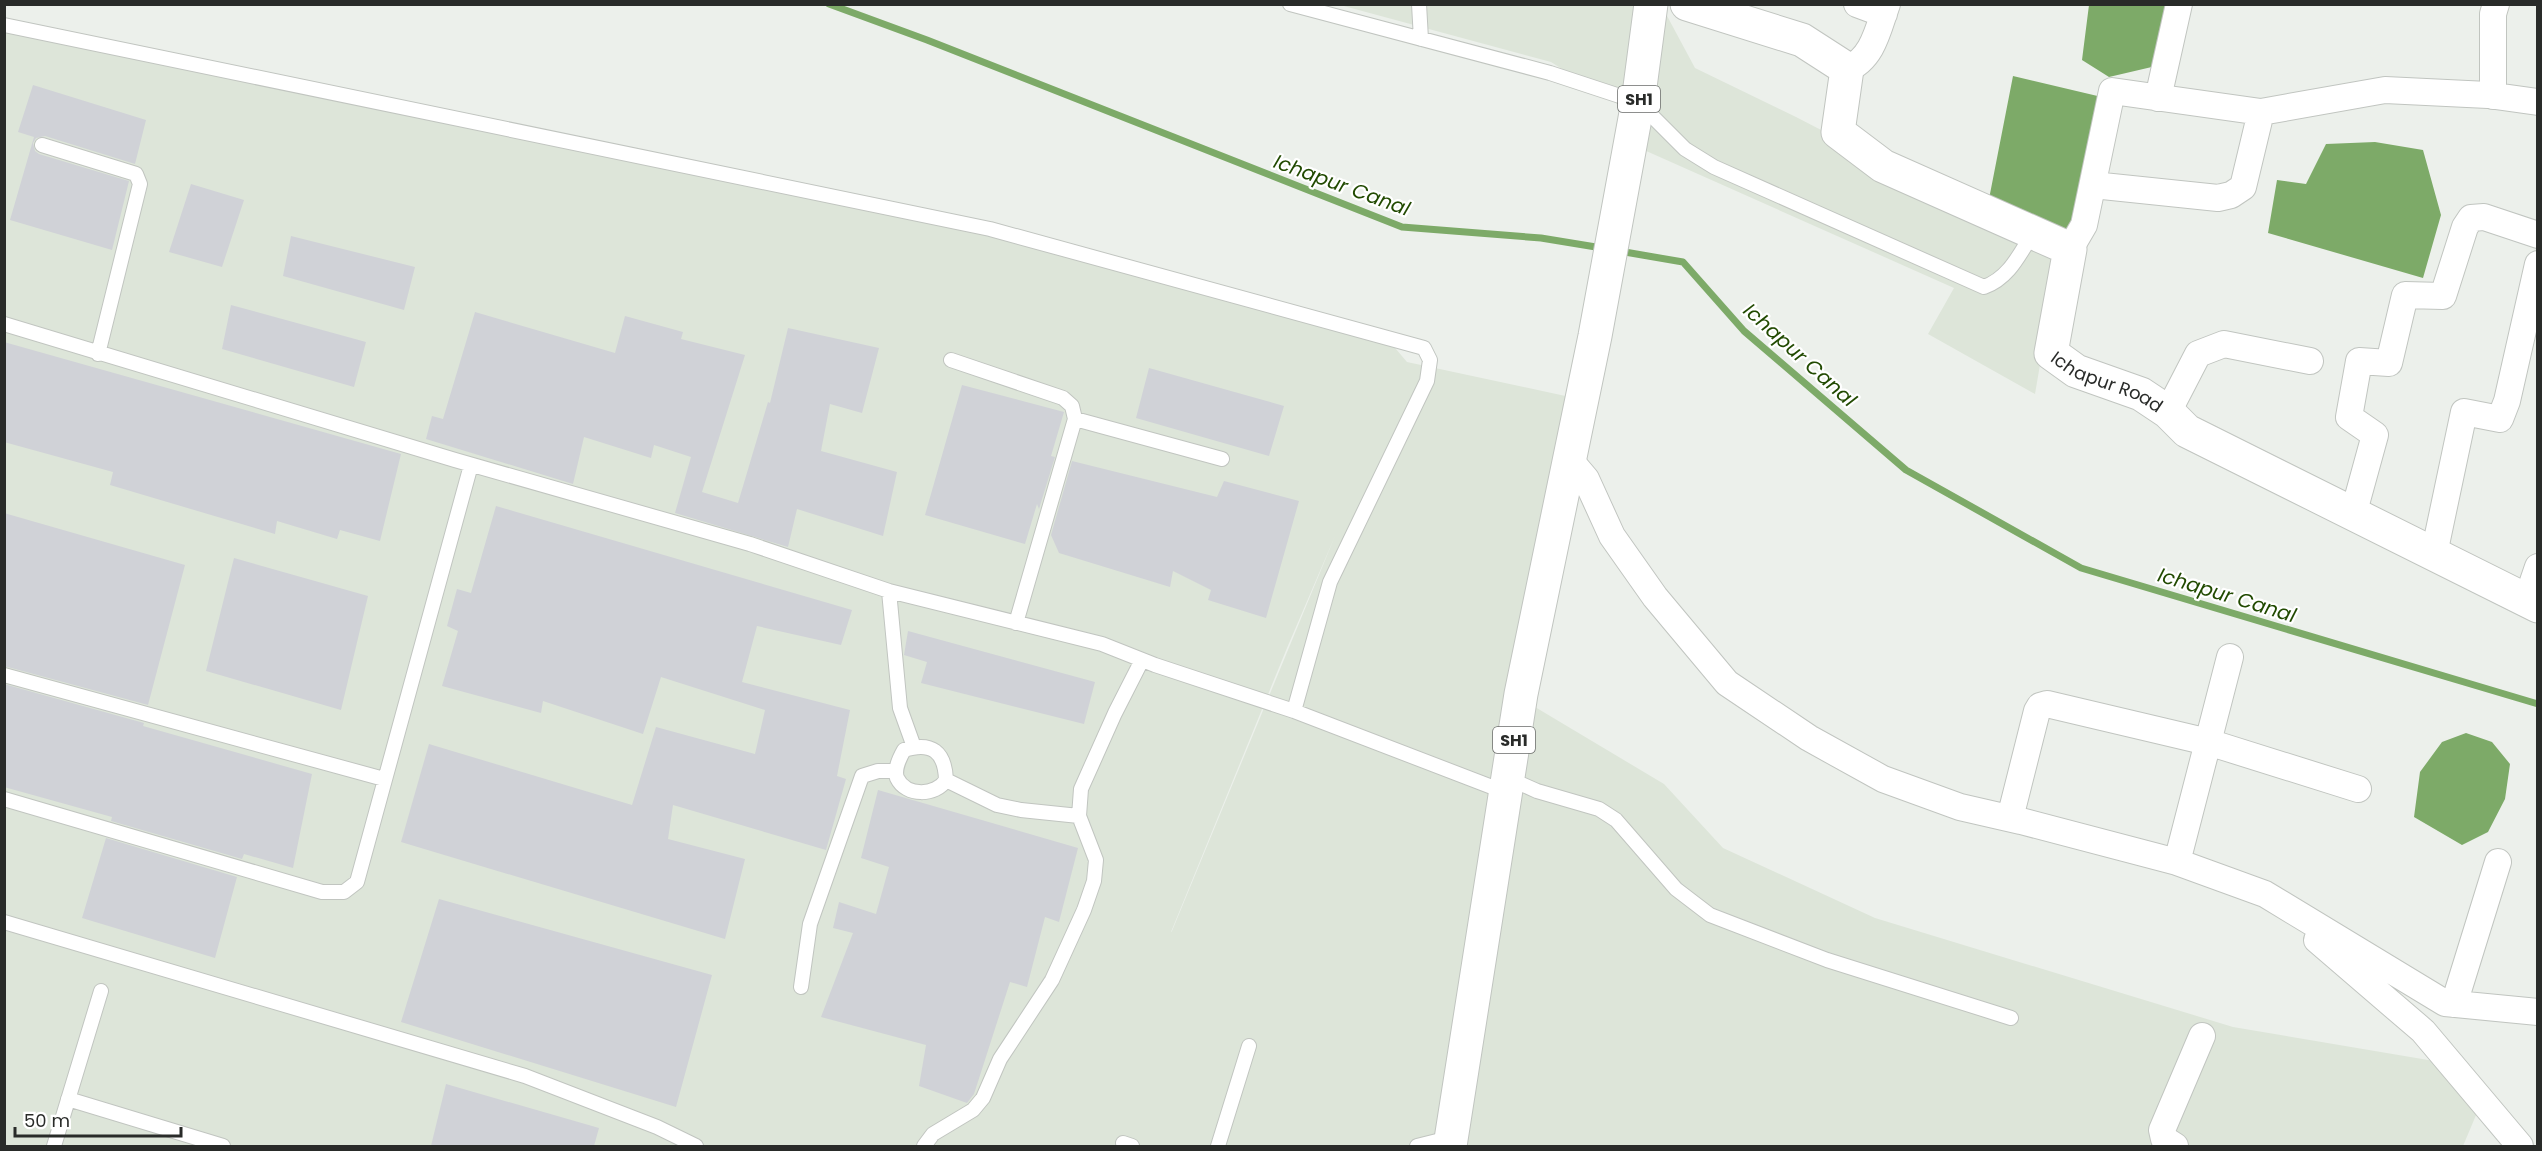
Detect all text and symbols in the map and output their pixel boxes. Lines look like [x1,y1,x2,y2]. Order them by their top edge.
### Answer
road number: SH1 [1618,86,1660,112]
water label: Ichapur Canal [1270,147,1414,223]
water label: Ichapur Canal [1737,297,1863,413]
street label: Ichapur Road [2046,345,2168,418]
water label: Ichapur Canal [2154,561,2300,629]
road number: SH1 [1493,727,1535,753]
scale bar [15,1100,182,1138]
text: 50 m [24,1108,70,1133]

